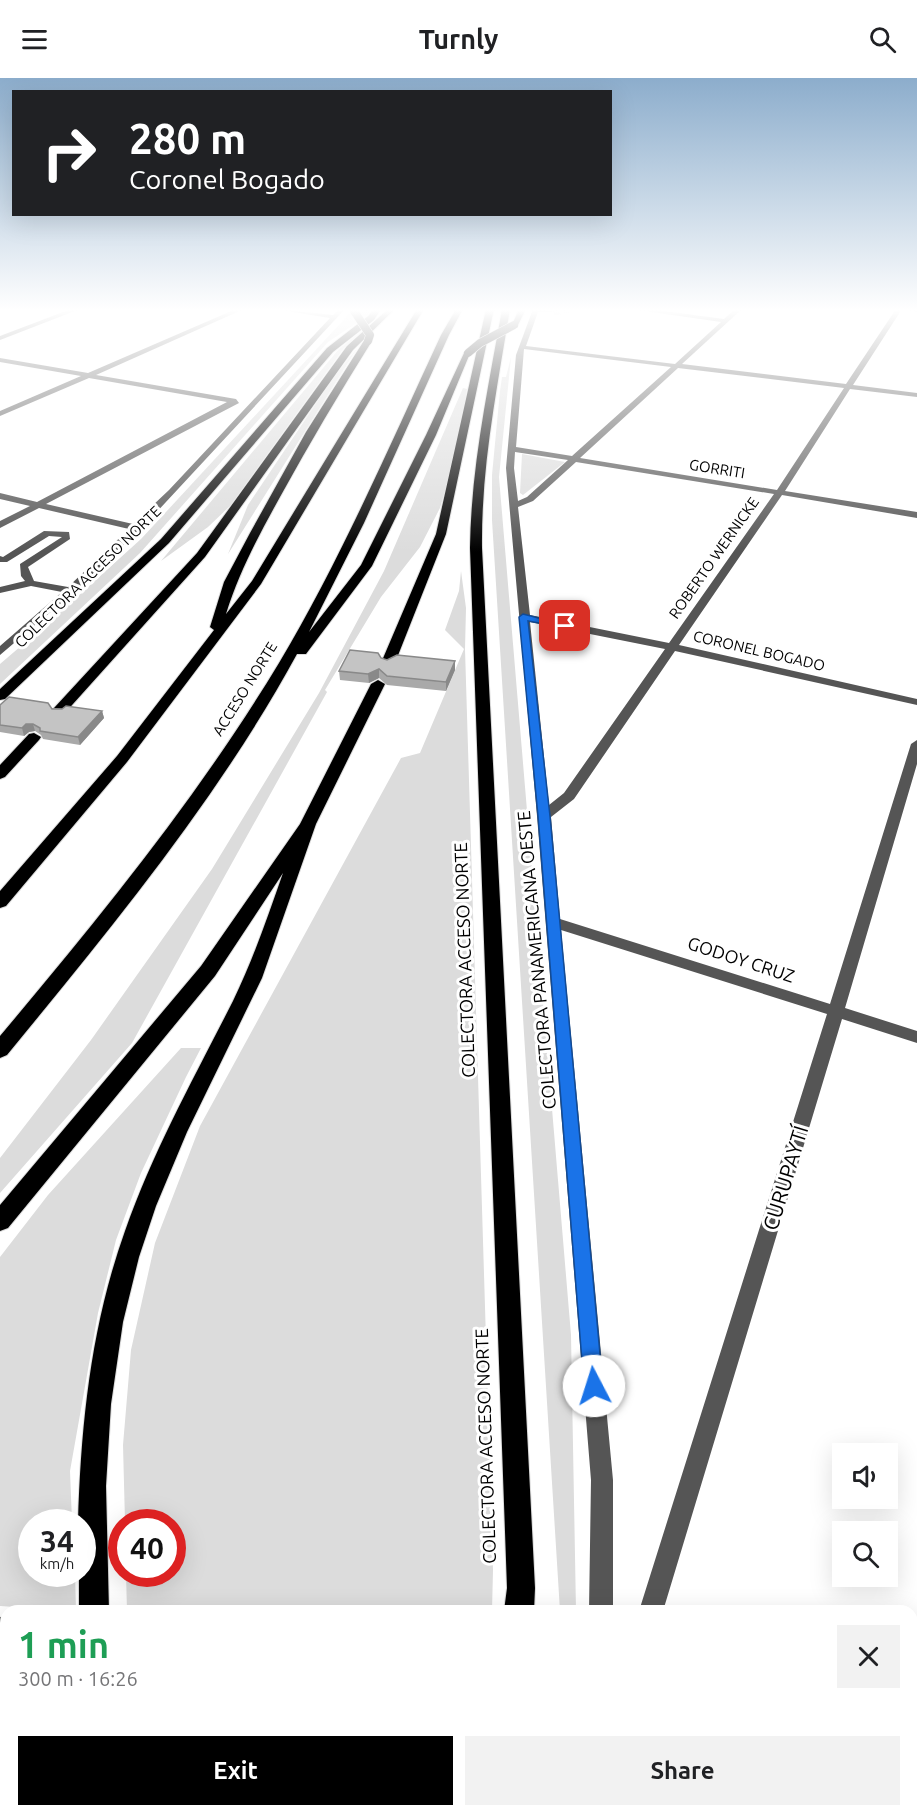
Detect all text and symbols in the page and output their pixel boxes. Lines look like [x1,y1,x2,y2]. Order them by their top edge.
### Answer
icon: menu [18,23,51,56]
icon: search [866,23,899,56]
text: Turnly [419,24,498,54]
icon: right [30,114,108,192]
text: 280 m [129,115,246,162]
text: Coronel Bogado [129,164,325,194]
street label: GORRITI [688,456,746,481]
street label: ROBERTO WERNICKE [665,494,762,622]
street label: COLECTORA ACCESO NORTE [11,502,164,651]
pin [539,600,590,651]
icon: arrive [548,609,581,642]
street label: CORONEL BOGADO [691,627,827,674]
street label: ACCESO NORTE [209,639,280,739]
street label: COLECTORA PANAMERICANA OESTE [513,810,559,1110]
street label: COLECTORA ACCESO NORTE [450,842,478,1078]
street label: GODOY CRUZ [685,932,797,986]
street label: CURUPAYTÍ [758,1122,813,1233]
street label: COLECTORA ACCESO NORTE [471,1328,499,1564]
position arrow [562,1354,626,1418]
map controls [832,1443,898,1587]
button: sound [832,1443,898,1509]
speed limit sign: 40 [108,1509,186,1587]
button: search [832,1521,898,1587]
text: 34 [40,1524,74,1558]
text: km/h [40,1555,74,1572]
text: 1 min [18,1624,109,1665]
button: close [837,1625,900,1688]
text: 300 m · 16:26 [18,1667,138,1690]
button: Exit [18,1736,453,1805]
button: Share [465,1736,900,1805]

